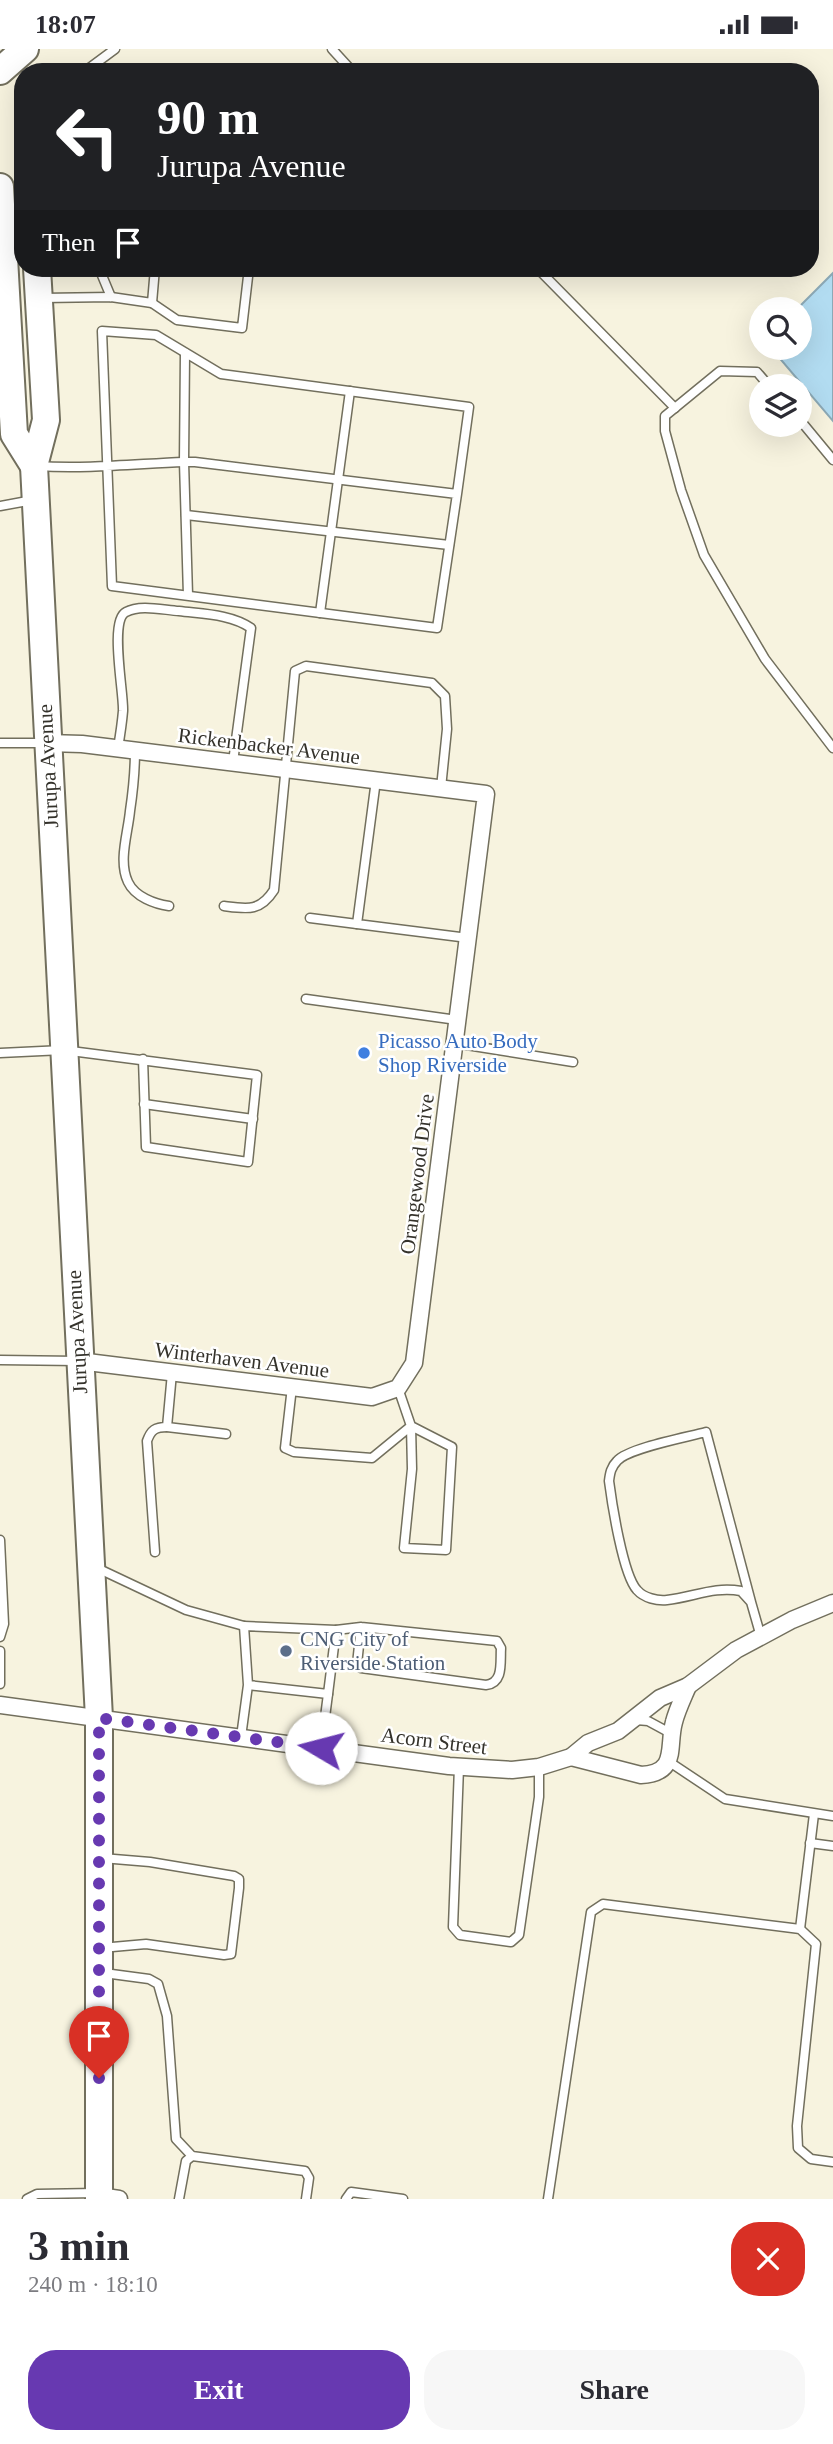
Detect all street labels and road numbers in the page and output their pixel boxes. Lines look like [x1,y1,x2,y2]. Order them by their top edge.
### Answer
street label: Jurupa Avenue [33,704,63,828]
street label: Rickenbacker Avenue [177,723,361,769]
street label: Orangewood Drive [395,1092,439,1256]
street label: Jurupa Avenue [62,1270,92,1394]
street label: Winterhaven Avenue [153,1337,331,1383]
street label: Acorn Street [380,1723,489,1759]

